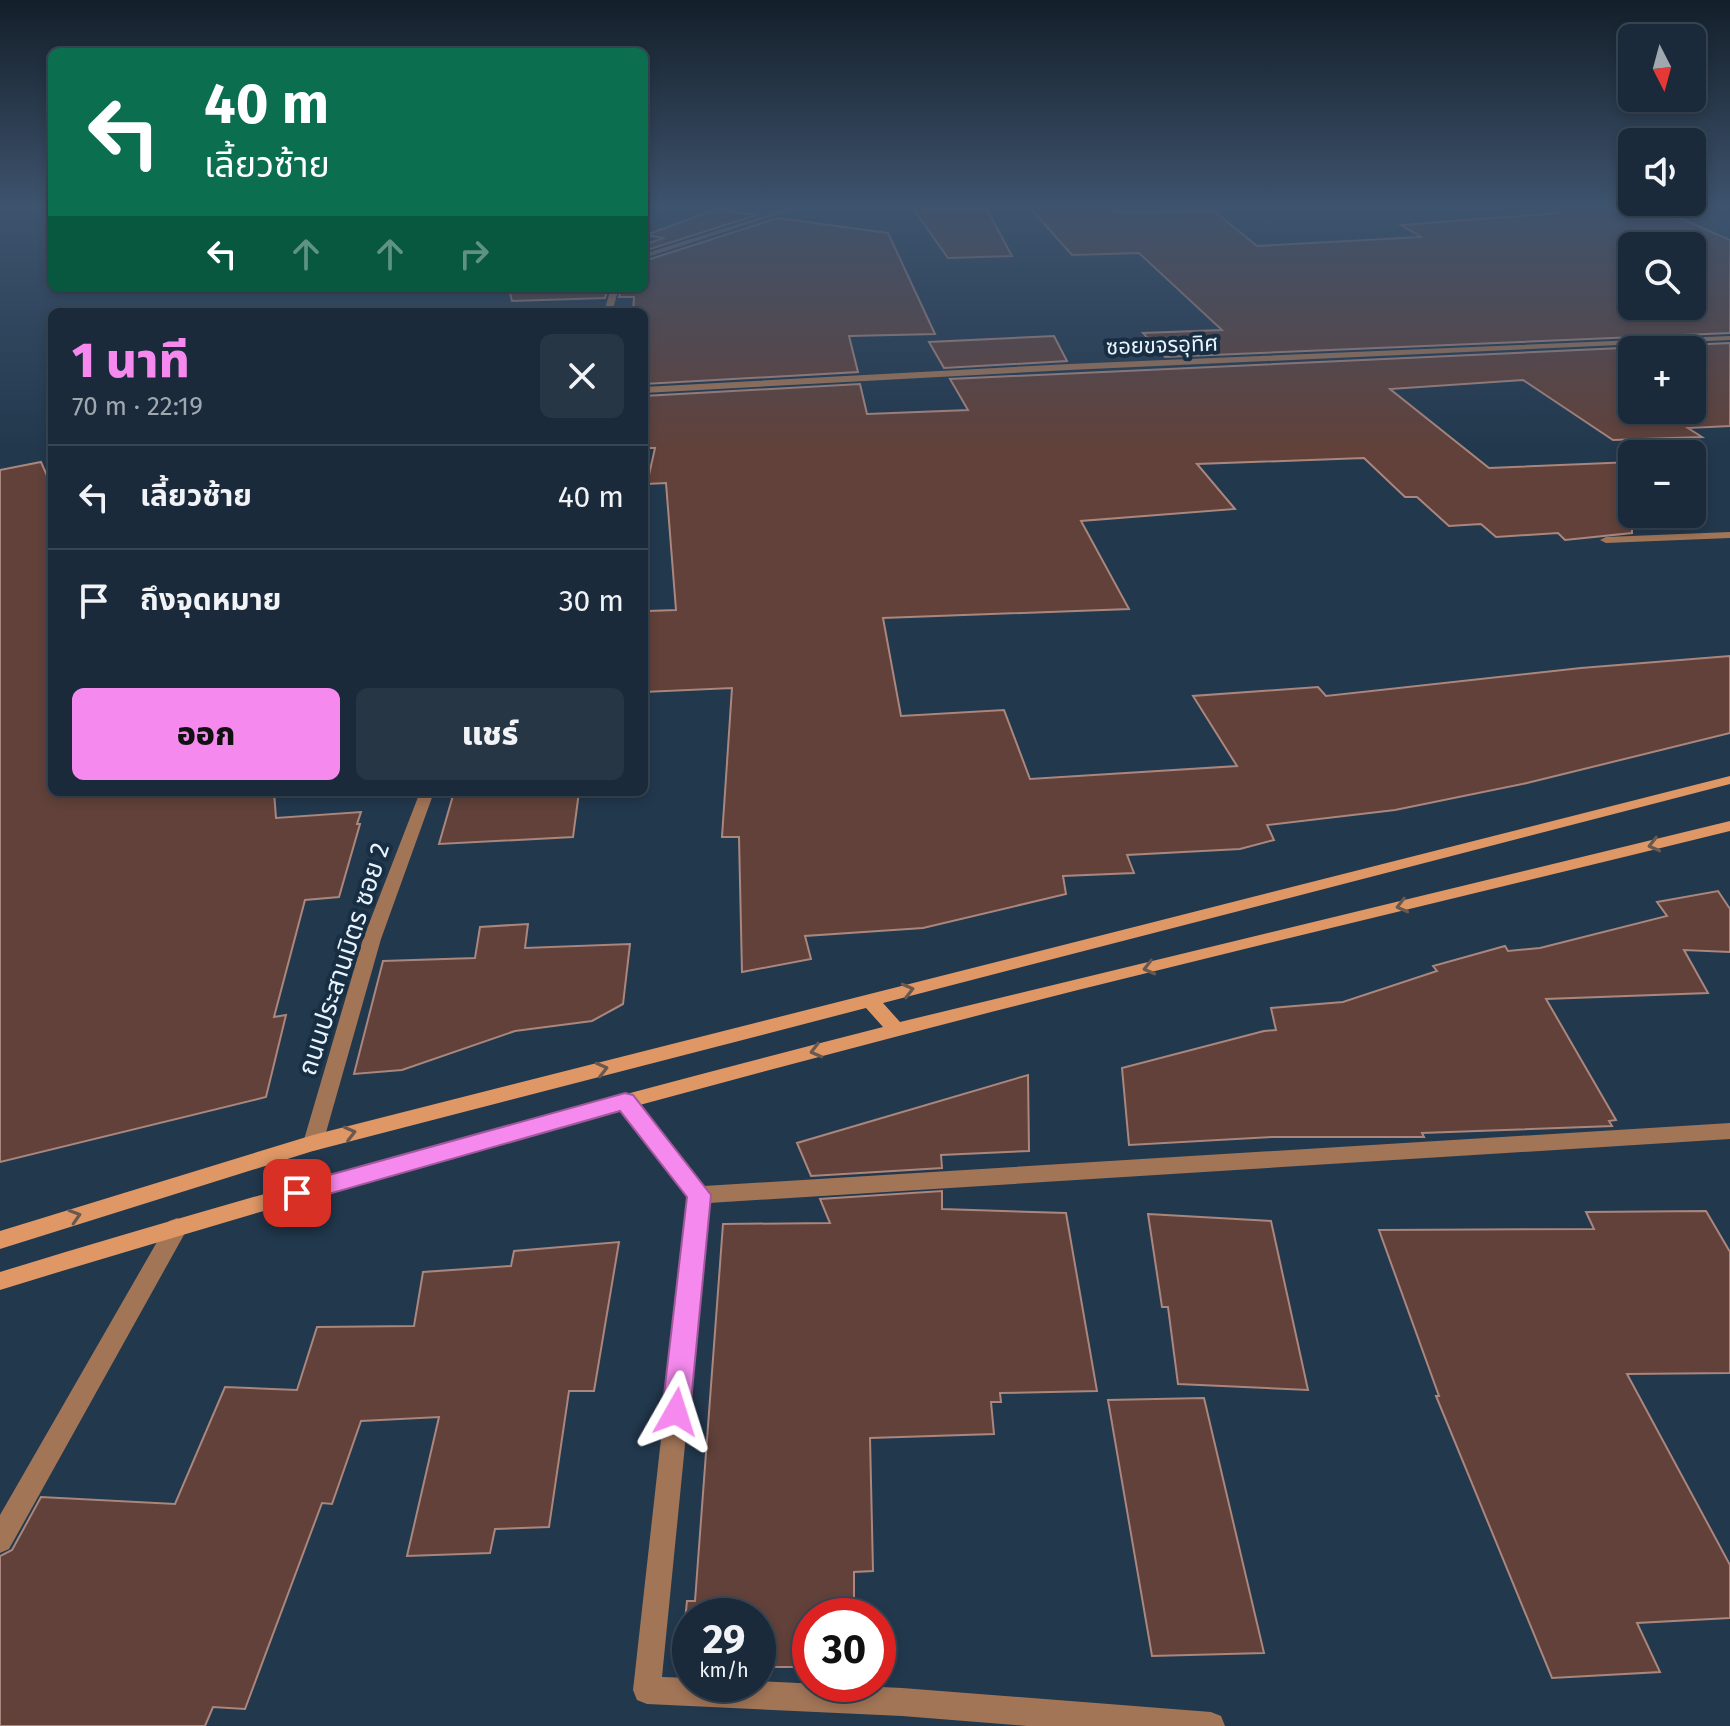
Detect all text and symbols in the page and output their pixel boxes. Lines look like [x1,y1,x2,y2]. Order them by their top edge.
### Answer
north arrow [1618,24,1706,112]
map controls [1618,24,1706,528]
text: 40 m [204,71,329,138]
icon: left [72,80,176,184]
button: sound [1618,128,1706,216]
text: เลี้ยวซ้าย [204,143,330,187]
icon: left [200,232,244,276]
icon: ahead [284,232,328,276]
icon: ahead [368,232,412,276]
icon: right [452,232,496,276]
button: search [1618,232,1706,320]
street label: ซอยขจรอุทิศ [1105,330,1219,360]
text: 1 นาที [72,332,190,390]
button: close [540,334,624,418]
button: + [1618,336,1706,424]
text: 70 m · 22:19 [72,391,203,422]
button: − [1618,440,1706,528]
icon: left [72,475,116,519]
text: เลี้ยวซ้าย [140,478,252,514]
text: 40 m [558,479,624,515]
icon: arrive [72,579,116,623]
text: ถึงจุดหมาย [140,582,281,618]
text: 30 m [559,583,624,619]
button: ออก [72,688,340,780]
button: แชร์ [356,688,624,780]
one-way arrow [1648,835,1662,852]
street label: ถนนประสานมิตร ซอย 2 [292,839,396,1079]
one-way arrow [1395,897,1409,914]
one-way arrow [1143,959,1157,976]
one-way arrow [901,983,915,1000]
one-way arrow [809,1042,823,1059]
one-way arrow [595,1061,608,1078]
one-way arrow [343,1126,357,1143]
pin [263,1159,331,1227]
icon: arrive [275,1171,319,1215]
one-way arrow [67,1210,81,1226]
position arrow [634,1370,718,1454]
speed limit sign: 30 [792,1598,896,1702]
text: 29 [703,1616,745,1664]
text: km/h [699,1658,749,1682]

